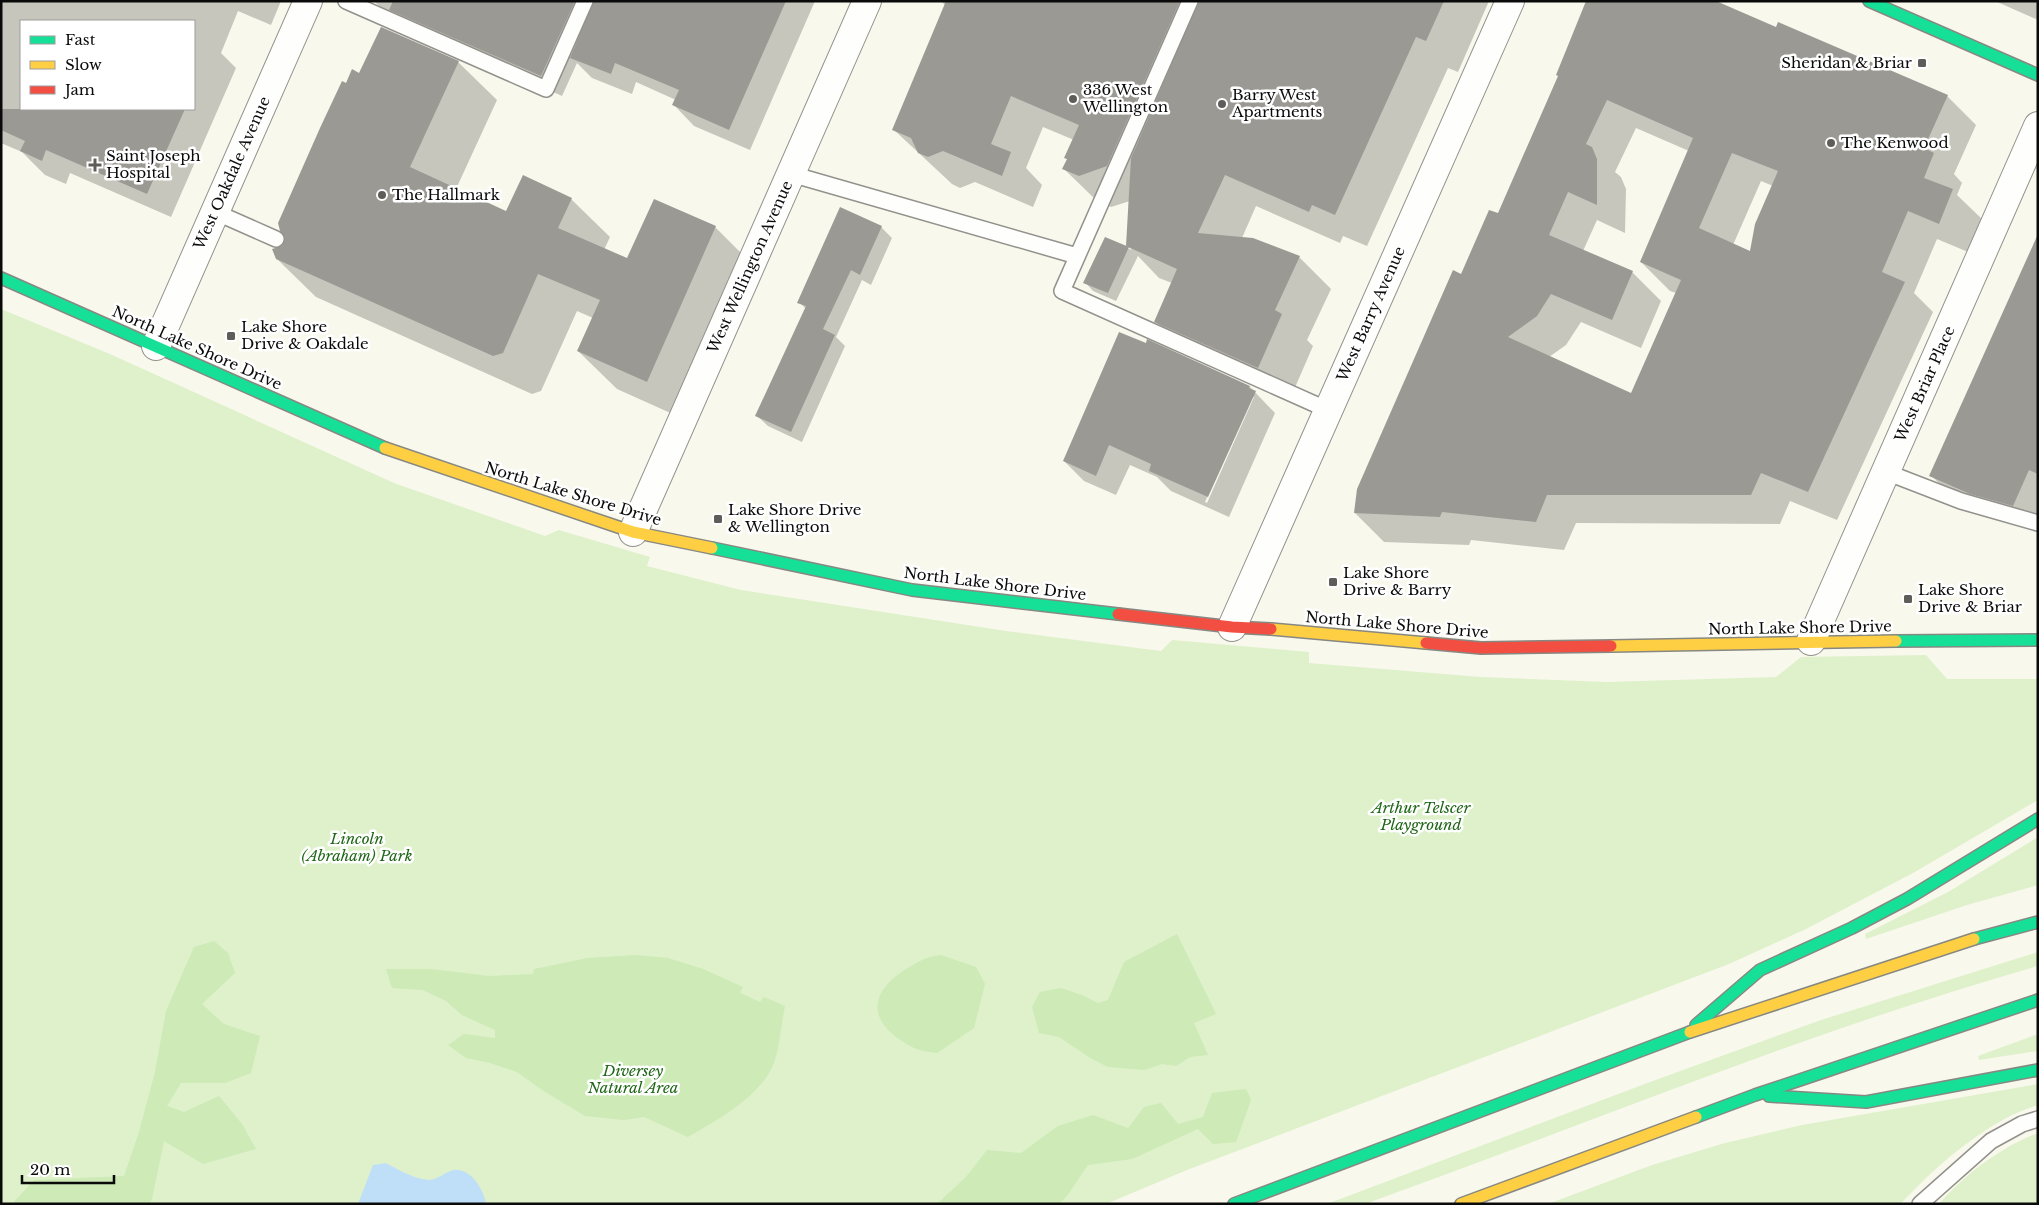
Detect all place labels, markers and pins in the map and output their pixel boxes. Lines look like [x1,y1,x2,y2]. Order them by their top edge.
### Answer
place label: Sheridan & Briar [1781,53,1913,72]
marker: Sheridan & Briar [1916,57,1928,69]
place label: 336 West Wellington [1082,80,1168,116]
place label: Barry West Apartments [1231,85,1323,121]
marker: 336 West Wellington [1067,93,1079,105]
marker: Barry West Apartments [1216,98,1228,110]
place label: The Kenwood [1841,133,1949,152]
marker: The Kenwood [1825,137,1837,149]
place label: Saint Joseph Hospital [106,146,201,182]
marker: Saint Joseph Hospital [88,158,102,172]
place label: The Hallmark [392,185,501,204]
marker: The Hallmark [376,189,388,201]
place label: Lake Shore Drive & Oakdale [241,317,369,353]
marker: Lake Shore Drive & Oakdale [225,330,237,342]
place label: Lake Shore Drive & Wellington [728,500,861,536]
marker: Lake Shore Drive & Wellington [712,513,724,525]
place label: Lake Shore Drive & Barry [1343,563,1452,599]
marker: Lake Shore Drive & Barry [1327,576,1339,588]
place label: Lake Shore Drive & Briar [1918,580,2023,616]
marker: Lake Shore Drive & Briar [1902,593,1914,605]

